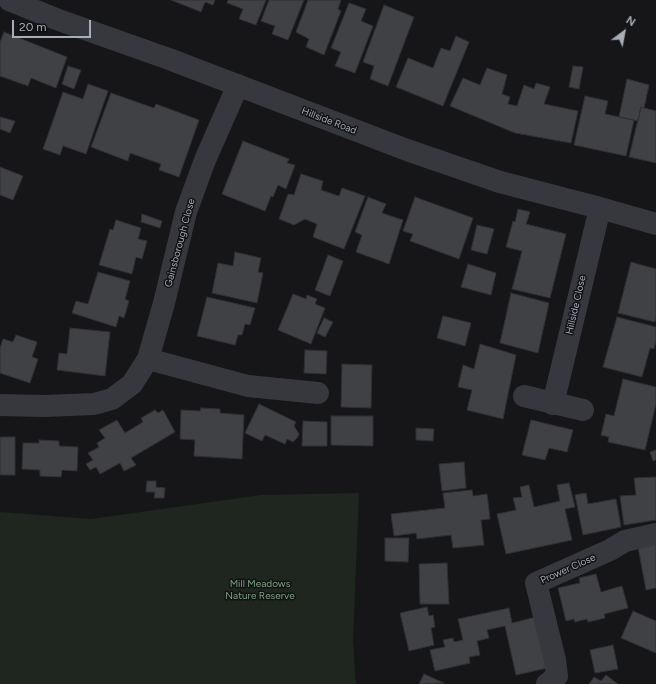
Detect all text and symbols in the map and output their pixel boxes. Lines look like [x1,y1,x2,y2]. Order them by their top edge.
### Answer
scale bar [14,12,93,38]
north arrow [604,12,644,52]
text: N [624,14,638,29]
text: 20 m [19,20,47,34]
street label: Hillside Road [300,105,358,137]
street label: Gainsborough Close [162,198,198,288]
street label: Hillside Close [563,274,589,336]
street label: Prower Close [539,551,597,587]
park label: Mill Meadows Nature Reserve [225,578,295,602]

